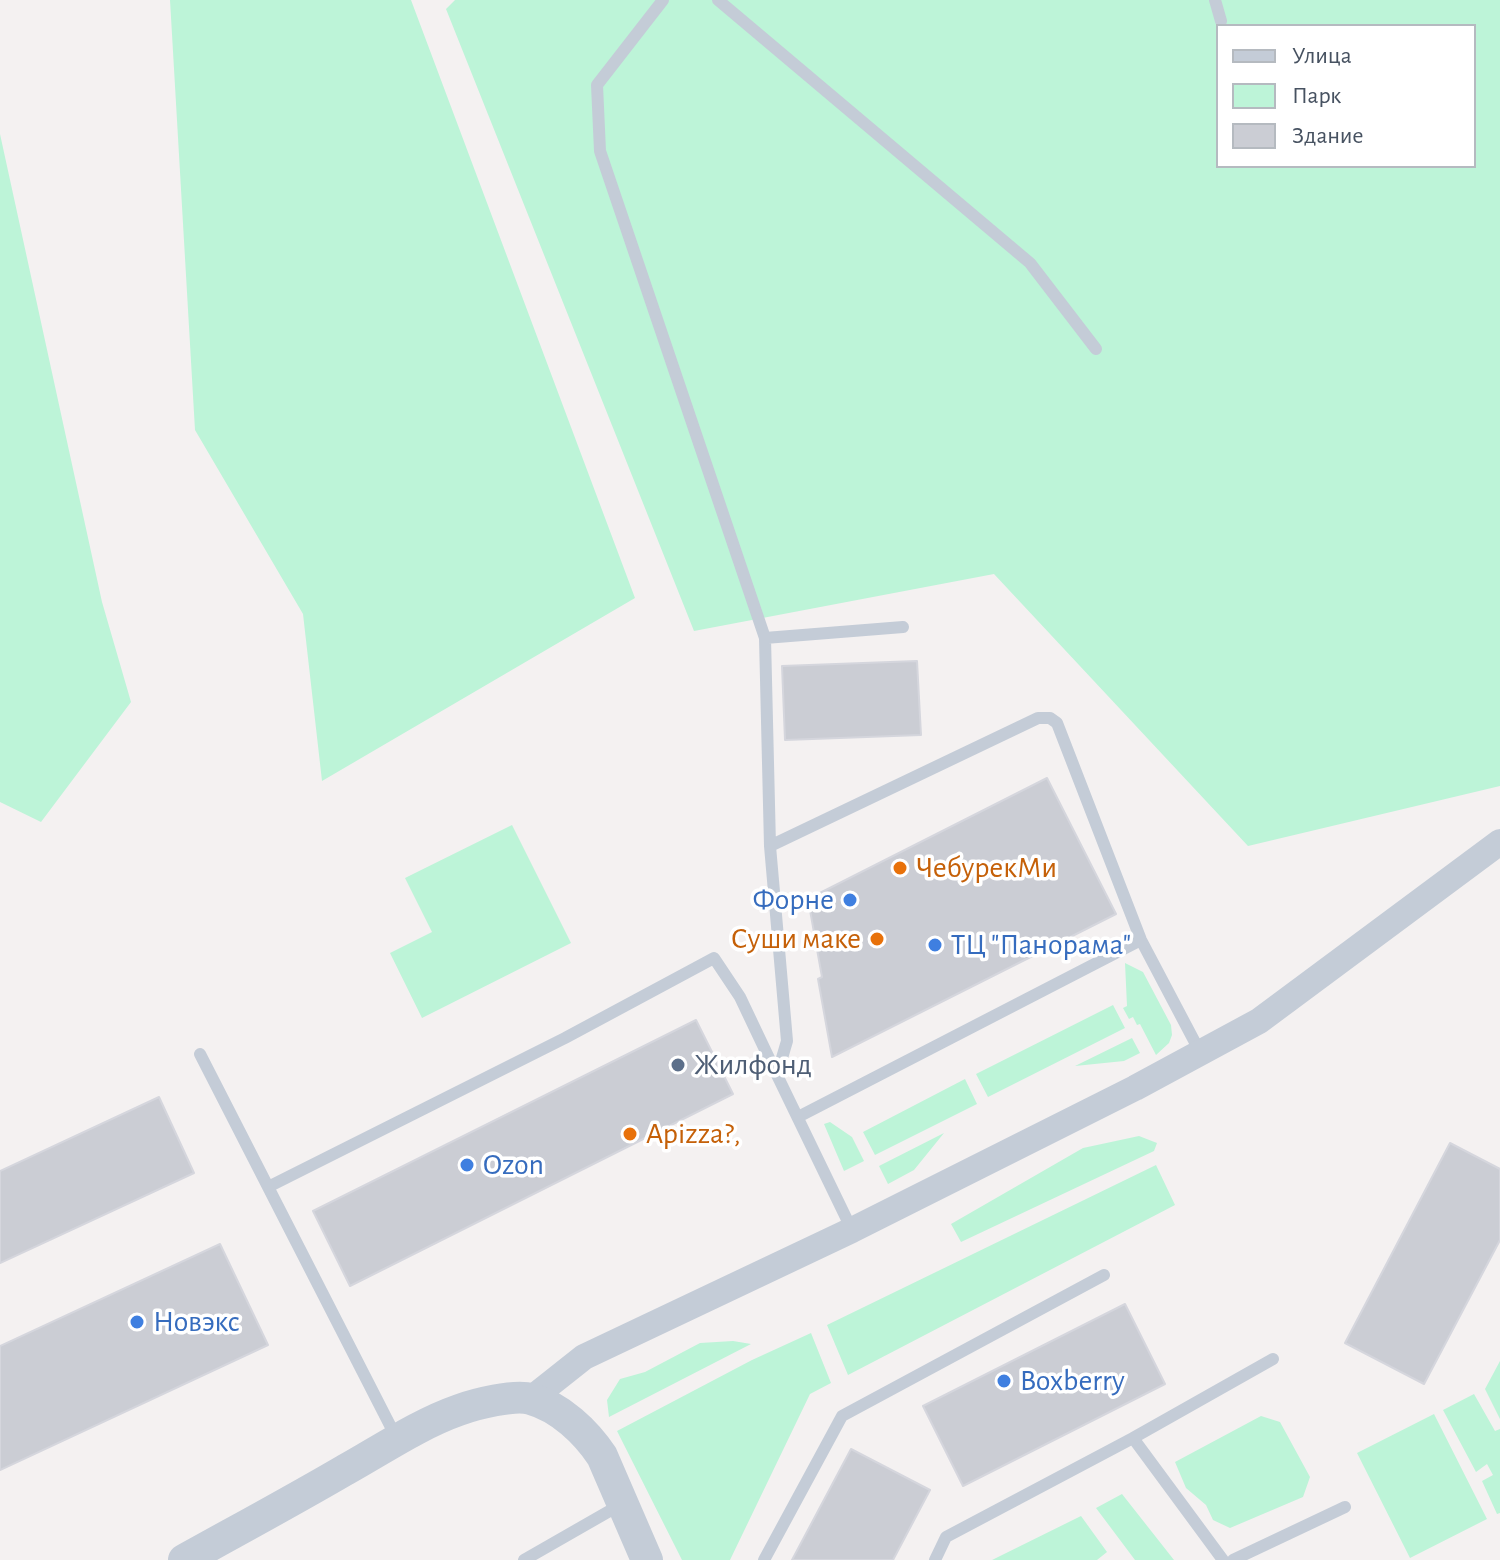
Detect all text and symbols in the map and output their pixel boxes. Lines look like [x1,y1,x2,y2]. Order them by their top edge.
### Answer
legend [1216,24,1476,168]
text: Улица [1292,44,1352,68]
text: Парк [1292,84,1341,108]
text: Здание [1292,124,1363,148]
place label: ЧебурекМи [916,850,1057,886]
marker: ЧебурекМи [891,859,909,877]
place label: Форне [752,882,834,918]
marker: Форне [841,891,859,909]
place label: Суши маке [731,921,861,957]
place label: ТЦ "Панорама" [951,927,1131,963]
marker: Суши маке [868,930,886,948]
marker: ТЦ "Панорама" [926,936,944,954]
place label: Жилфонд [694,1047,812,1083]
marker: Жилфонд [669,1056,687,1074]
place label: Apizza?, [646,1116,741,1152]
marker: Apizza?, [621,1125,639,1143]
place label: Ozon [483,1147,544,1183]
marker: Ozon [458,1156,476,1174]
place label: Новэкс [153,1304,240,1340]
marker: Новэкс [128,1313,146,1331]
place label: Boxberry [1020,1363,1125,1399]
marker: Boxberry [995,1372,1013,1390]

